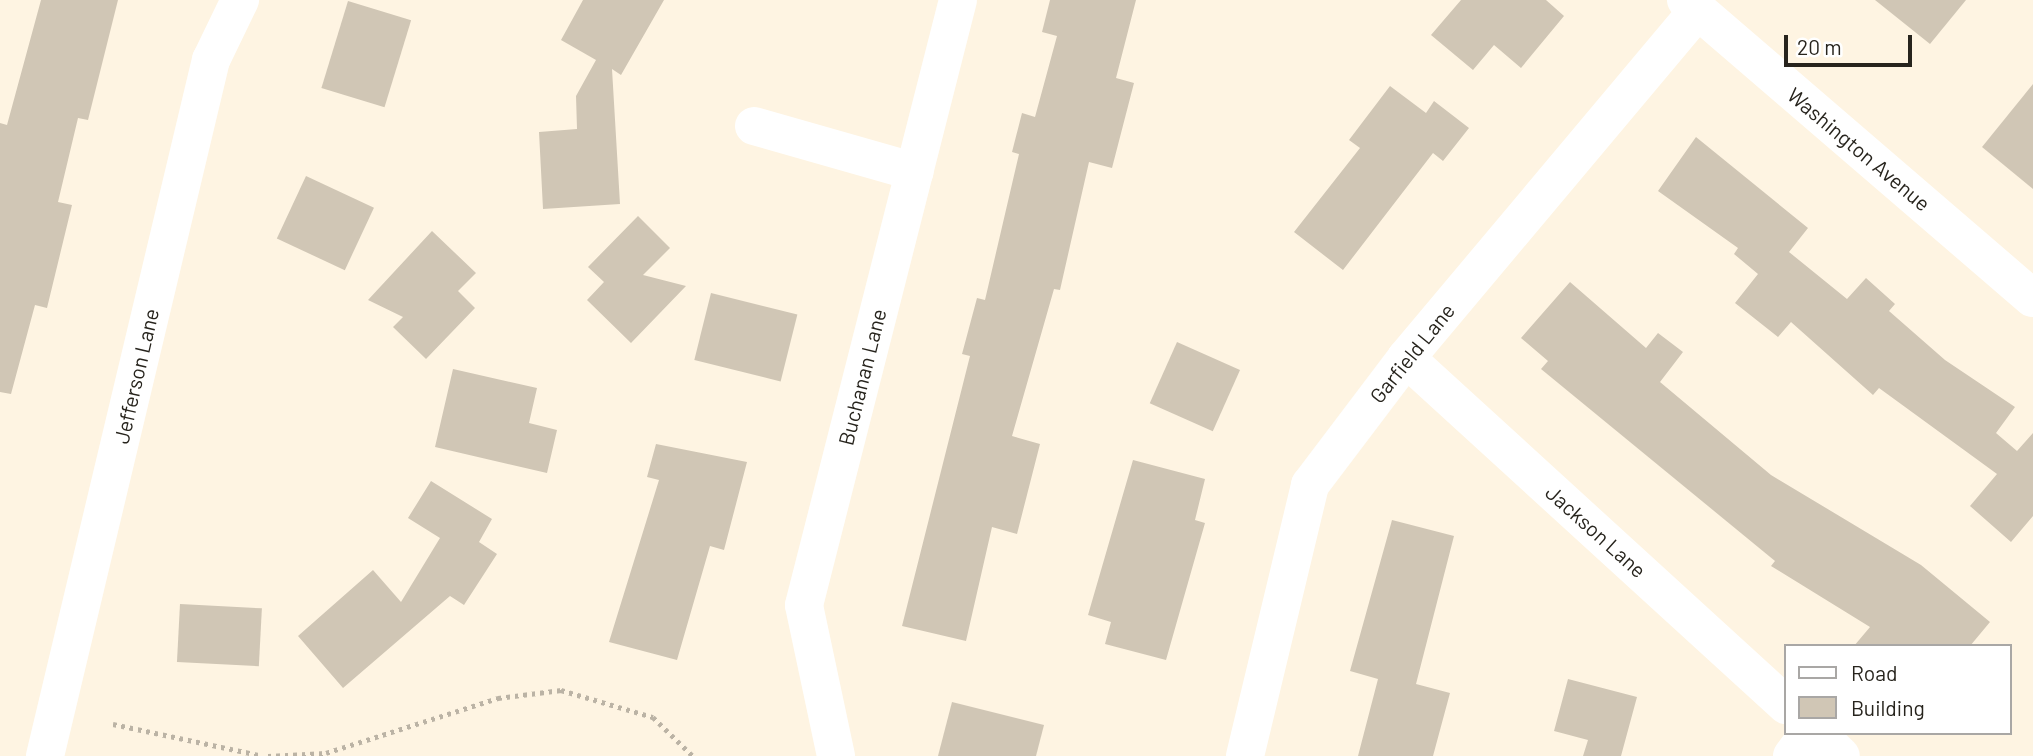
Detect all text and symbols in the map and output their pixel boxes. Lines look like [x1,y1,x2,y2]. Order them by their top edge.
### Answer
scale bar [1788,21,1916,65]
text: 20 m [1797,34,1842,59]
street label: Washington Avenue [1783,82,1935,216]
street label: Garfield Lane [1364,298,1460,408]
street label: Jefferson Lane [108,306,164,446]
street label: Buchanan Lane [833,306,891,448]
street label: Jackson Lane [1541,479,1651,583]
legend [1784,644,2012,735]
text: Road [1851,660,1897,685]
text: Building [1851,695,1925,720]

